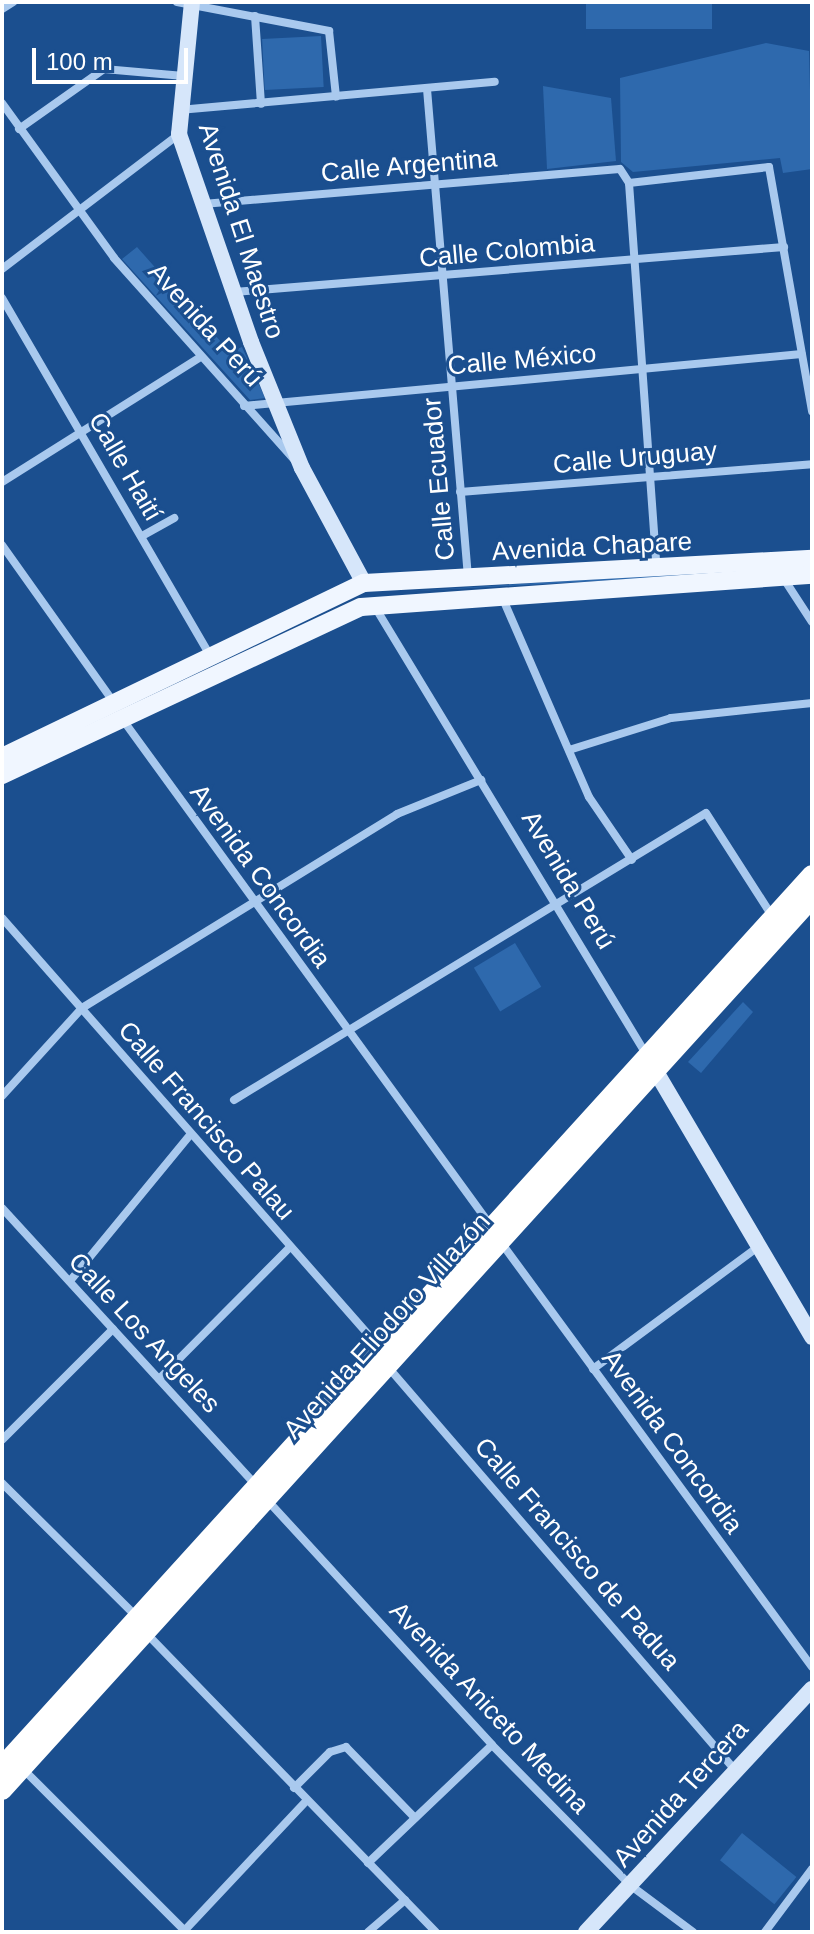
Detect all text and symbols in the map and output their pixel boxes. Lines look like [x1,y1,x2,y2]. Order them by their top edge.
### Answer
scale bar [36,32,192,82]
text: 100 m [46,48,113,75]
street label: Avenida El Maestro [191,119,291,343]
street label: Calle Argentina [319,143,499,189]
street label: Calle Colombia [418,228,596,274]
street label: Avenida Perú [141,257,269,393]
street label: Calle México [447,338,597,382]
street label: Calle Ecuador [416,396,462,562]
street label: Calle Haití [82,407,168,527]
street label: Calle Uruguay [552,435,718,481]
street label: Avenida Chapare [491,526,693,568]
street label: Avenida Concordia [183,778,337,974]
street label: Avenida Perú [515,805,621,955]
street label: Calle Francisco Palau [111,1015,301,1227]
street label: Avenida Eliodoro Villazón [277,1206,497,1446]
street label: Calle Los Angeles [61,1246,227,1420]
street label: Avenida Concordia [595,1344,749,1540]
street label: Calle Francisco de Padua [468,1431,686,1677]
street label: Avenida Aniceto Medina [382,1595,596,1821]
street label: Avenida Tercera [607,1714,755,1874]

